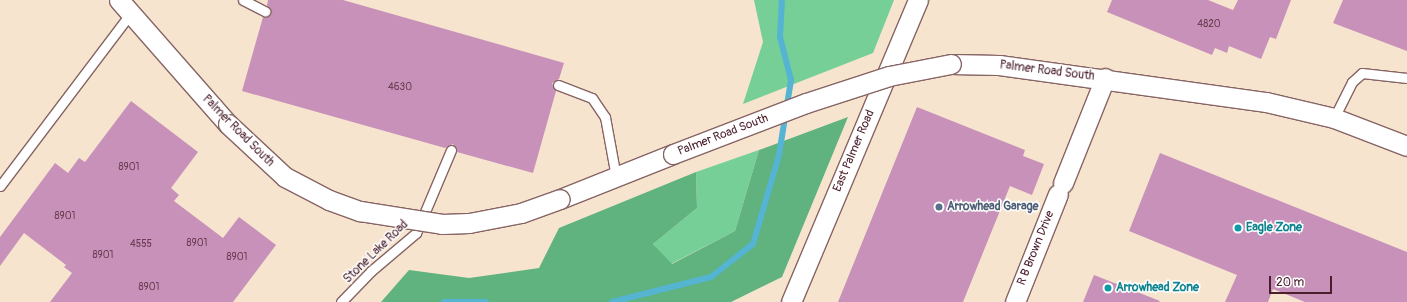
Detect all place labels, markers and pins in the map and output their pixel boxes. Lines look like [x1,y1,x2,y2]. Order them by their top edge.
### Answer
place label: Arrowhead Garage [947,200,1038,214]
marker: Arrowhead Garage [934,202,944,212]
place label: Eagle Zone [1246,221,1302,235]
marker: Eagle Zone [1233,223,1243,233]
place label: Arrowhead Zone [1116,281,1199,295]
marker: Arrowhead Zone [1103,283,1113,293]

